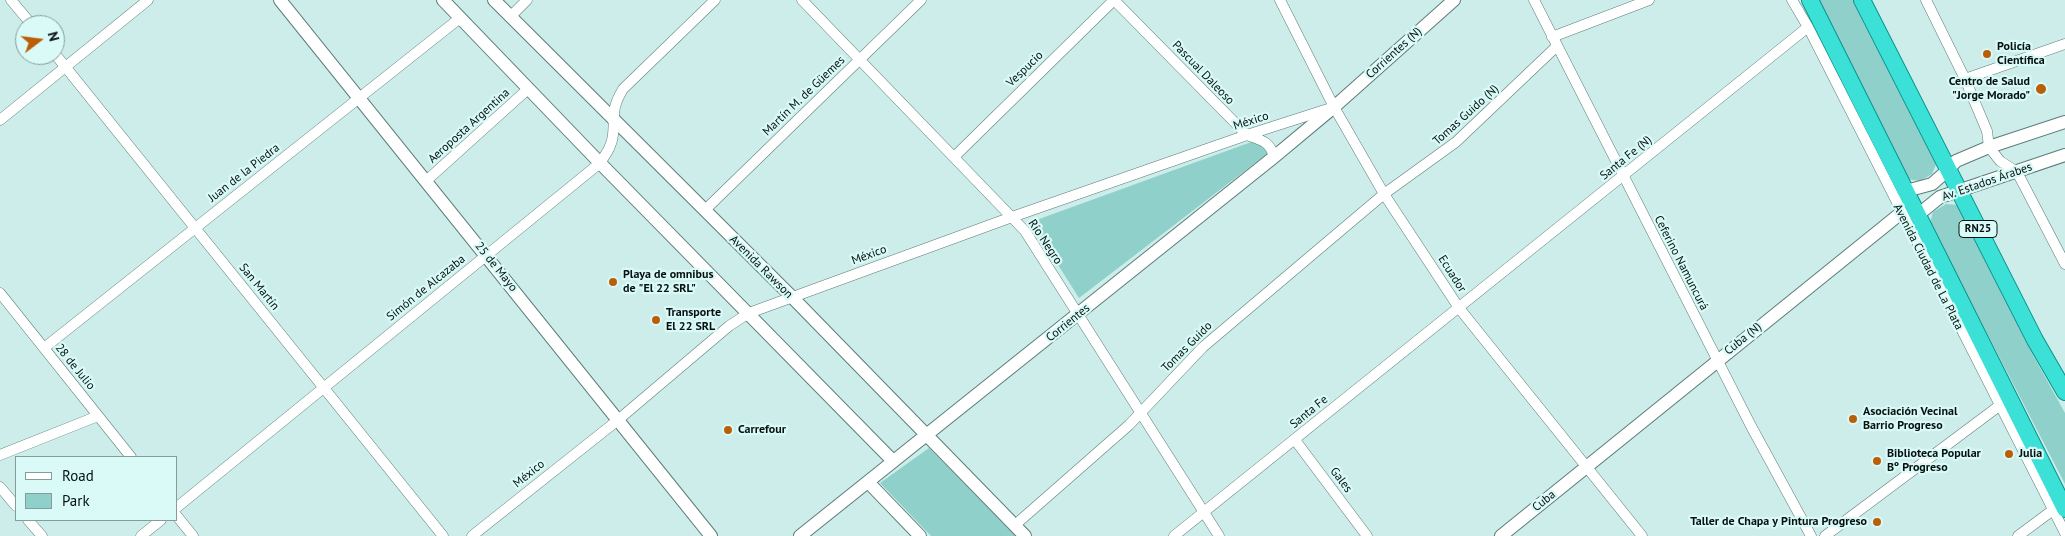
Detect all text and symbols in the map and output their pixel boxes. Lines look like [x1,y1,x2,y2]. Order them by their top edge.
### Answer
north arrow [15,15,65,65]
street label: Corrientes (N) [1363,24,1425,82]
text: N [44,30,63,43]
street label: Pascual Daleoso [1169,38,1237,108]
place label: Policía Científica [1997,40,2045,68]
street label: Vespucio [1004,48,1046,90]
marker: Policía Científica [1981,48,1993,60]
street label: Martín M. de Güemes [760,53,848,139]
place label: Centro de Salud "Jorge Morado" [1949,75,2030,103]
street label: Tomas Guido (N) [1430,82,1502,148]
marker: Centro de Salud "Jorge Morado" [2034,82,2048,96]
street label: Aeroposta Argentina [425,86,513,166]
street label: México [1232,109,1270,133]
street label: Santa Fe (N) [1597,133,1655,183]
street label: Juan de la Piedra [205,141,283,205]
street label: Av. Estados Árabes [1940,160,2034,204]
street label: Avenida Ciudad de La Plata [1890,202,1966,332]
street label: Ceferino Namuncurá [1651,213,1711,313]
street label: Río Negro [1025,217,1065,267]
road number: RN25 [1959,220,1997,238]
street label: Avenida Rawson [726,232,796,302]
street label: 25 de Mayo [472,239,520,295]
street label: México [849,242,889,268]
street label: Simón de Alcazaba [384,252,468,324]
street label: Ecuador [1435,253,1469,295]
street label: San Martín [236,261,282,313]
place label: Playa de omnibus de "El 22 SRL" [623,268,713,296]
marker: Playa de omnibus de "El 22 SRL" [607,276,619,288]
street label: Corrientes [1043,301,1093,345]
place label: Transporte El 22 SRL [666,306,721,334]
marker: Transporte El 22 SRL [650,314,662,326]
street label: Tomas Guido [1159,319,1215,375]
street label: Cuba (N) [1722,320,1764,358]
street label: 28 de Julio [52,341,98,393]
street label: Santa Fe [1287,392,1331,432]
place label: Asociación Vecinal Barrio Progreso [1863,405,1957,433]
marker: Asociación Vecinal Barrio Progreso [1847,413,1859,425]
place label: Carrefour [738,423,786,437]
marker: Carrefour [722,424,734,436]
place label: Biblioteca Popular Bº Progreso [1887,447,1981,475]
place label: Julia [2019,447,2042,461]
marker: Julia [2003,448,2015,460]
marker: Biblioteca Popular Bº Progreso [1871,455,1883,467]
legend [15,456,178,521]
street label: México [510,457,548,491]
street label: Gales [1327,465,1355,495]
text: Road [62,466,94,485]
street label: Cuba [1530,487,1558,515]
text: Park [62,491,90,510]
place label: Taller de Chapa y Pintura Progreso [1690,515,1867,529]
marker: Taller de Chapa y Pintura Progreso [1871,516,1883,528]

